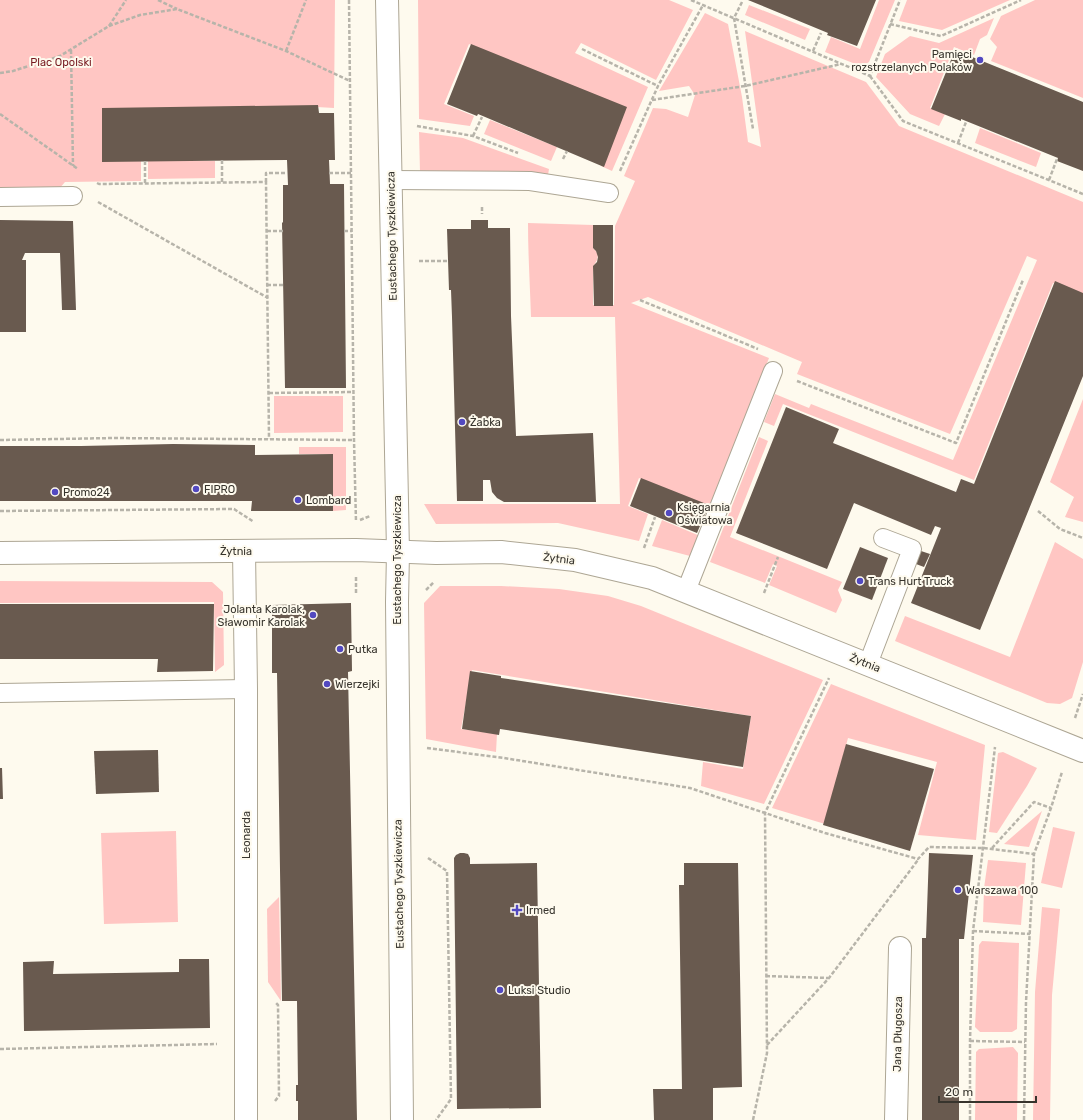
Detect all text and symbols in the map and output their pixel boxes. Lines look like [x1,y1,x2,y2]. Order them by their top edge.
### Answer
place label: Pamięci rozstrzelanych Polaków [851,48,972,74]
marker: Pamięci rozstrzelanych Polaków [975,55,985,65]
park label: Plac Opolski [30,56,92,69]
street label: Eustachego Tyszkiewicza [384,171,400,301]
place label: Żabka [470,415,501,429]
marker: Żabka [457,417,467,427]
place label: FIPRO [204,483,235,496]
marker: FIPRO [191,484,201,494]
place label: Promo24 [63,486,110,499]
marker: Promo24 [50,487,60,497]
place label: Lombard [306,494,351,507]
marker: Lombard [293,495,303,505]
street label: Eustachego Tyszkiewicza [391,495,404,625]
place label: Księgarnia Oświatowa [677,501,733,527]
marker: Księgarnia Oświatowa [664,508,674,518]
street label: Żytnia [220,544,252,558]
street label: Żytnia [542,550,576,567]
place label: Trans Hurt Truck [868,575,952,588]
marker: Trans Hurt Truck [855,576,865,586]
place label: Jolanta Karolak, Sławomir Karolak [218,603,305,629]
marker: Jolanta Karolak, Sławomir Karolak [308,610,318,620]
place label: Putka [348,643,378,656]
marker: Putka [335,644,345,654]
street label: Żytnia [848,650,883,675]
place label: Wierzejki [335,678,380,691]
marker: Wierzejki [322,679,332,689]
street label: Leonarda [240,811,253,859]
street label: Eustachego Tyszkiewicza [391,819,407,949]
place label: Warszawa 100 [966,884,1038,897]
marker: Warszawa 100 [953,885,963,895]
marker: Irmed [511,904,523,916]
place label: Irmed [526,904,556,917]
place label: Luksi Studio [508,984,570,997]
marker: Luksi Studio [495,985,505,995]
street label: Jana Długosza [891,996,905,1072]
scale bar [939,1078,1036,1104]
text: 20 m [945,1085,973,1099]

